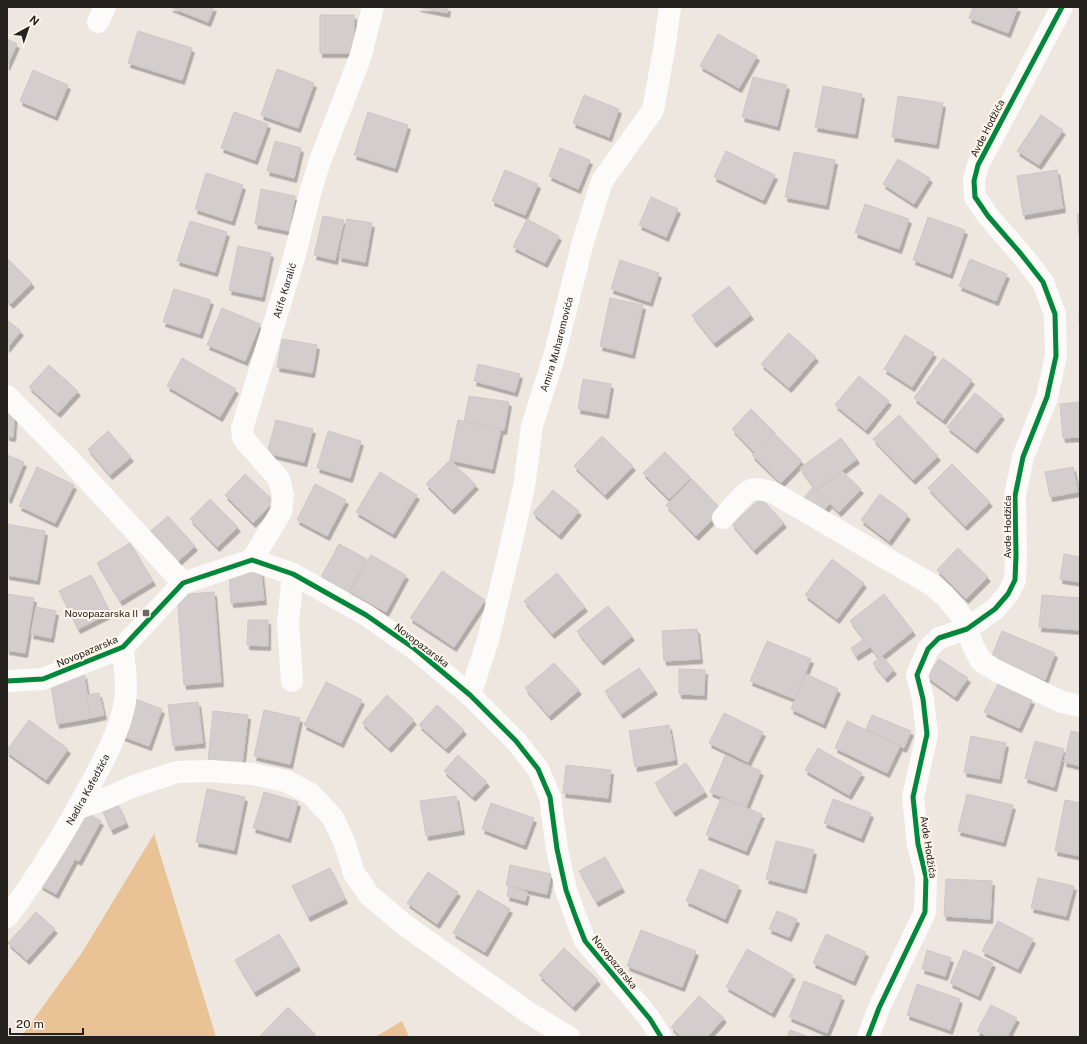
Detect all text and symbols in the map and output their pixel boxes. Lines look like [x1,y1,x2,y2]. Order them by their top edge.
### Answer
north arrow [8,8,48,48]
text: N [27,13,42,28]
street label: Avde Hodžića [967,97,1007,159]
street label: Atife Karalić [270,261,298,320]
street label: Amira Muharemovića [537,295,575,393]
street label: Avde Hodžića [1001,496,1013,558]
place label: Novopazarska II [65,607,138,619]
marker: Novopazarska II [141,608,151,618]
street label: Novopazarska [392,621,452,669]
street label: Novopazarska [55,633,119,669]
street label: Nadira Kafedžića [63,752,112,827]
street label: Avde Hodžića [918,815,940,879]
street label: Novopazarska [590,933,640,991]
scale bar [10,1010,83,1036]
text: 20 m [16,1017,44,1031]

